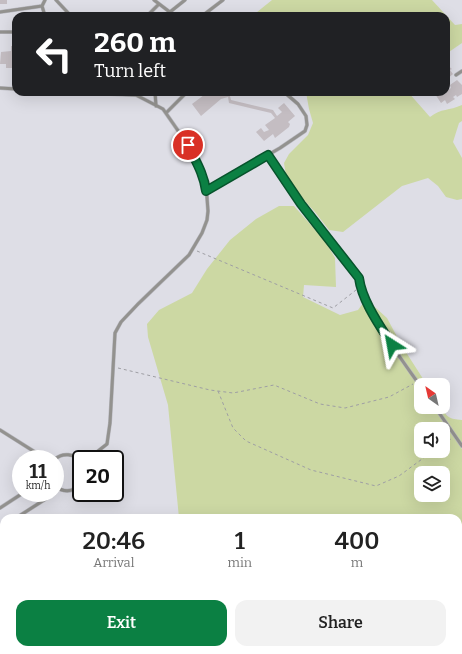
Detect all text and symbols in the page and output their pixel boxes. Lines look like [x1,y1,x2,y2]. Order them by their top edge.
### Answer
text: 260 m [94,26,176,59]
icon: left [28,28,80,80]
text: Turn left [94,60,166,82]
pin [171,128,205,162]
icon: arrive [177,134,199,156]
position arrow [371,324,413,366]
north arrow [414,378,450,414]
map controls [414,378,450,502]
button: sound [414,422,450,458]
speed limit sign: 20 [72,450,124,502]
text: 11 [29,459,47,483]
button: layers [414,466,450,502]
text: km/h [26,480,50,492]
text: 20:46 [82,527,145,555]
text: 1 [235,527,245,555]
text: 400 [335,527,380,555]
text: Arrival [93,555,134,570]
text: min [228,555,252,570]
text: m [351,555,363,570]
button: Exit [16,600,227,646]
button: Share [235,600,446,646]

